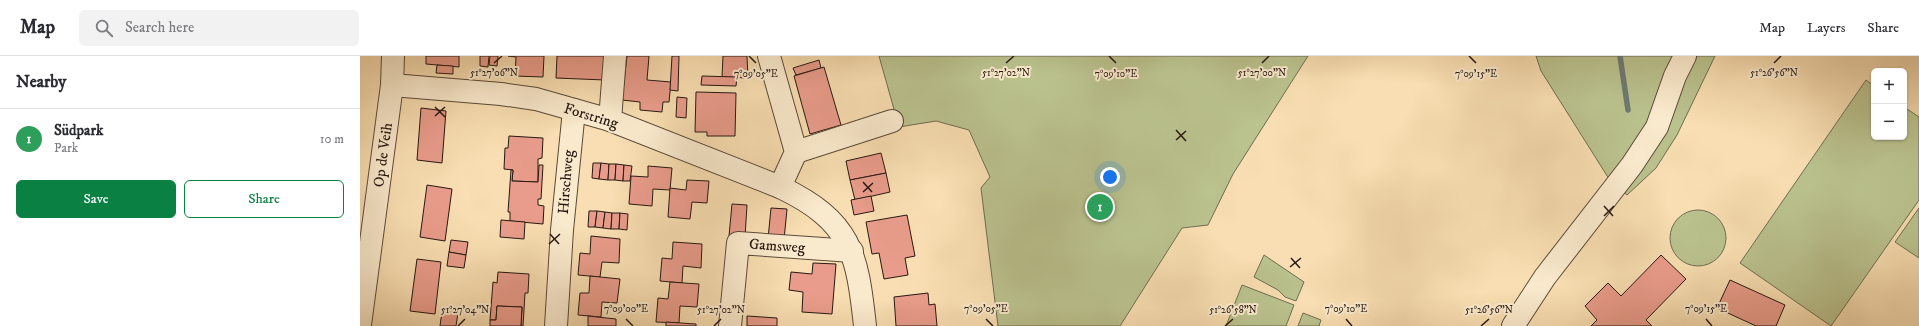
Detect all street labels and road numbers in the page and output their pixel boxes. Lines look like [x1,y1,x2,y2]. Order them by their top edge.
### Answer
street label: Forstring [561,99,621,133]
street label: Op de Veih [369,121,397,188]
street label: Hirschweg [554,148,578,215]
street label: Gamsweg [748,235,806,257]

